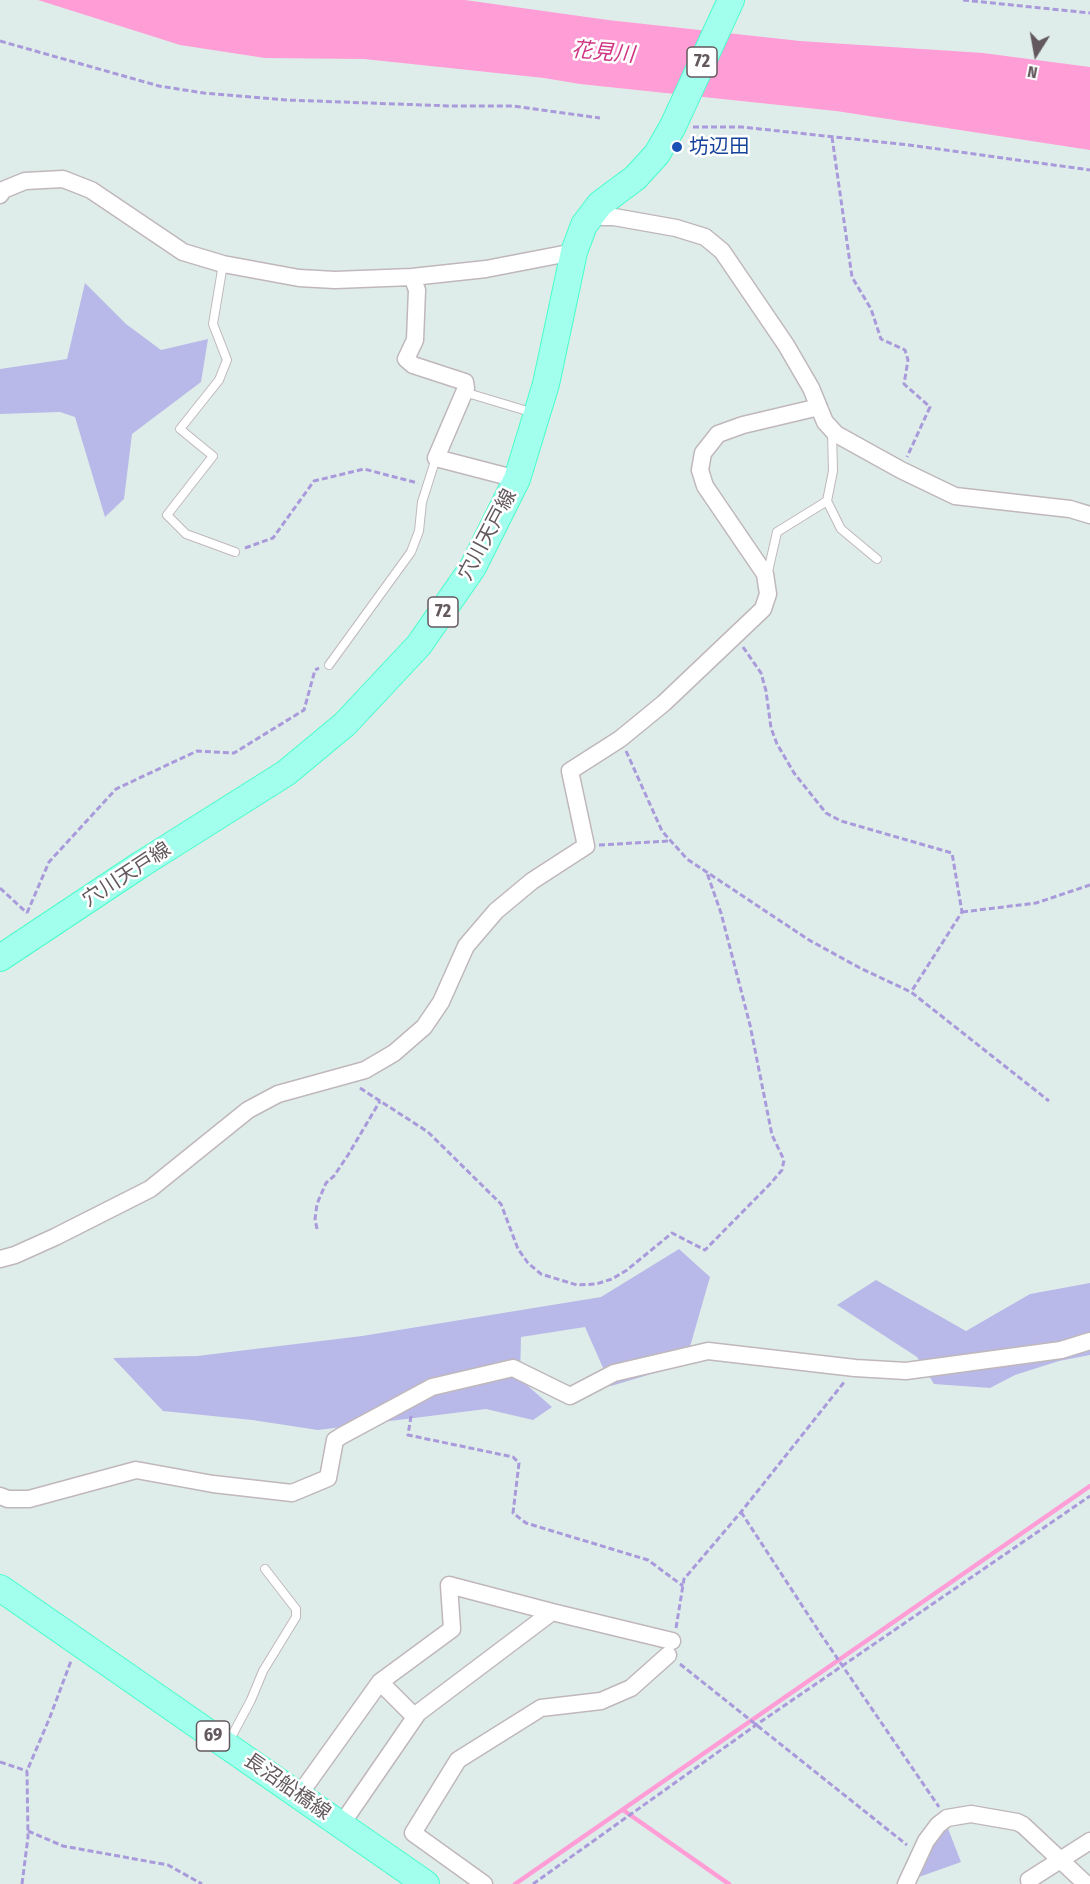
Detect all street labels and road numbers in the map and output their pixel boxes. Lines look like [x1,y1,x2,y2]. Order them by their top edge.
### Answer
road number: 72 [687,47,717,77]
street label: 穴川天戸線 [454,485,522,585]
road number: 72 [428,597,458,627]
street label: 穴川天戸線 [79,838,175,912]
road number: 69 [196,1721,230,1751]
street label: 長沼船橋線 [239,1748,335,1826]

